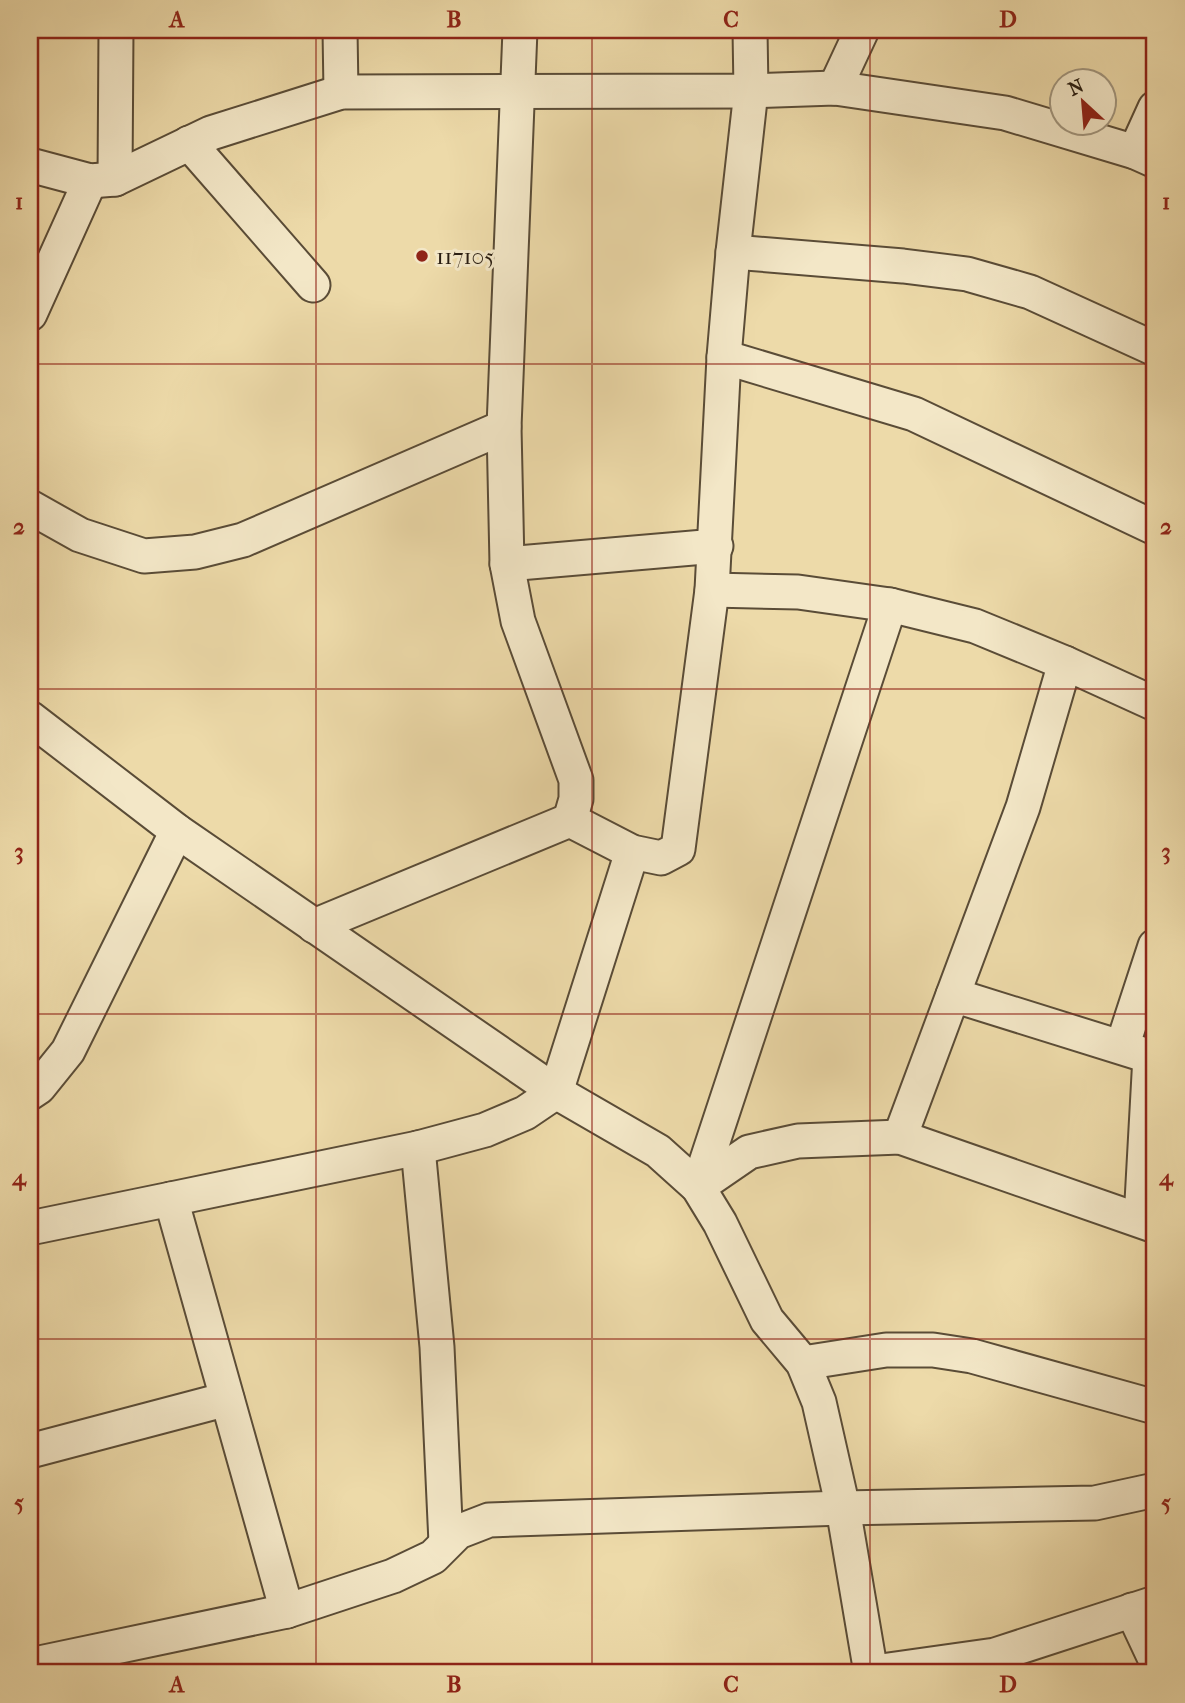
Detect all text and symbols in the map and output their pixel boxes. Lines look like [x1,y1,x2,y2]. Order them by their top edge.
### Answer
text: A [168,6,186,33]
text: B [447,6,462,33]
text: C [723,6,739,33]
text: D [999,6,1017,33]
north arrow [1048,66,1118,136]
text: N [1065,74,1088,101]
text: 1 [15,188,23,215]
text: 1 [1162,188,1170,215]
place label: 117105 [436,243,494,270]
marker: 117105 [414,248,430,264]
text: 2 [13,513,25,540]
text: 2 [1160,513,1172,540]
text: 3 [14,838,24,865]
text: 3 [1161,838,1171,865]
text: 4 [11,1164,27,1191]
text: 4 [1158,1164,1174,1191]
text: 5 [14,1489,24,1516]
text: 5 [1161,1489,1171,1516]
text: A [168,1671,186,1698]
text: B [447,1671,462,1698]
text: C [723,1671,739,1698]
text: D [999,1671,1017,1698]

